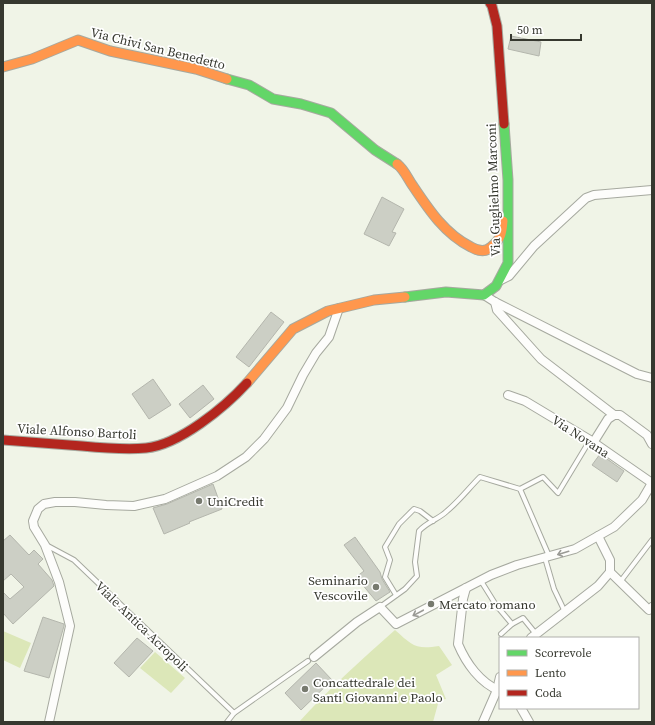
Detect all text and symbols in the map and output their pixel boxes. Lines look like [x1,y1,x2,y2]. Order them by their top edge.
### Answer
scale bar [511,16,581,42]
text: 50 m [517,22,543,38]
street label: Via Chivi San Benedetto [89,24,227,73]
street label: Via Guglielmo Marconi [483,123,504,257]
street label: Via Novana [548,411,613,462]
street label: Viale Alfonso Bartoli [17,420,137,443]
place label: UniCredit [207,493,264,510]
marker: UniCredit [194,496,204,506]
one-way arrow [557,550,570,557]
place label: Seminario Vescovile [308,572,368,604]
street label: Viale Antica Acropoli [92,578,192,675]
marker: Seminario Vescovile [371,582,381,592]
place label: Mercato romano [439,596,536,613]
marker: Mercato romano [426,599,436,609]
one-way arrow [412,610,424,617]
legend [499,637,639,709]
text: Scorrevole [535,645,592,661]
text: Lento [535,665,566,681]
place label: Concattedrale dei Santi Giovanni e Paolo [313,674,443,706]
marker: Concattedrale dei Santi Giovanni e Paolo [300,684,310,694]
text: Coda [535,685,563,701]

